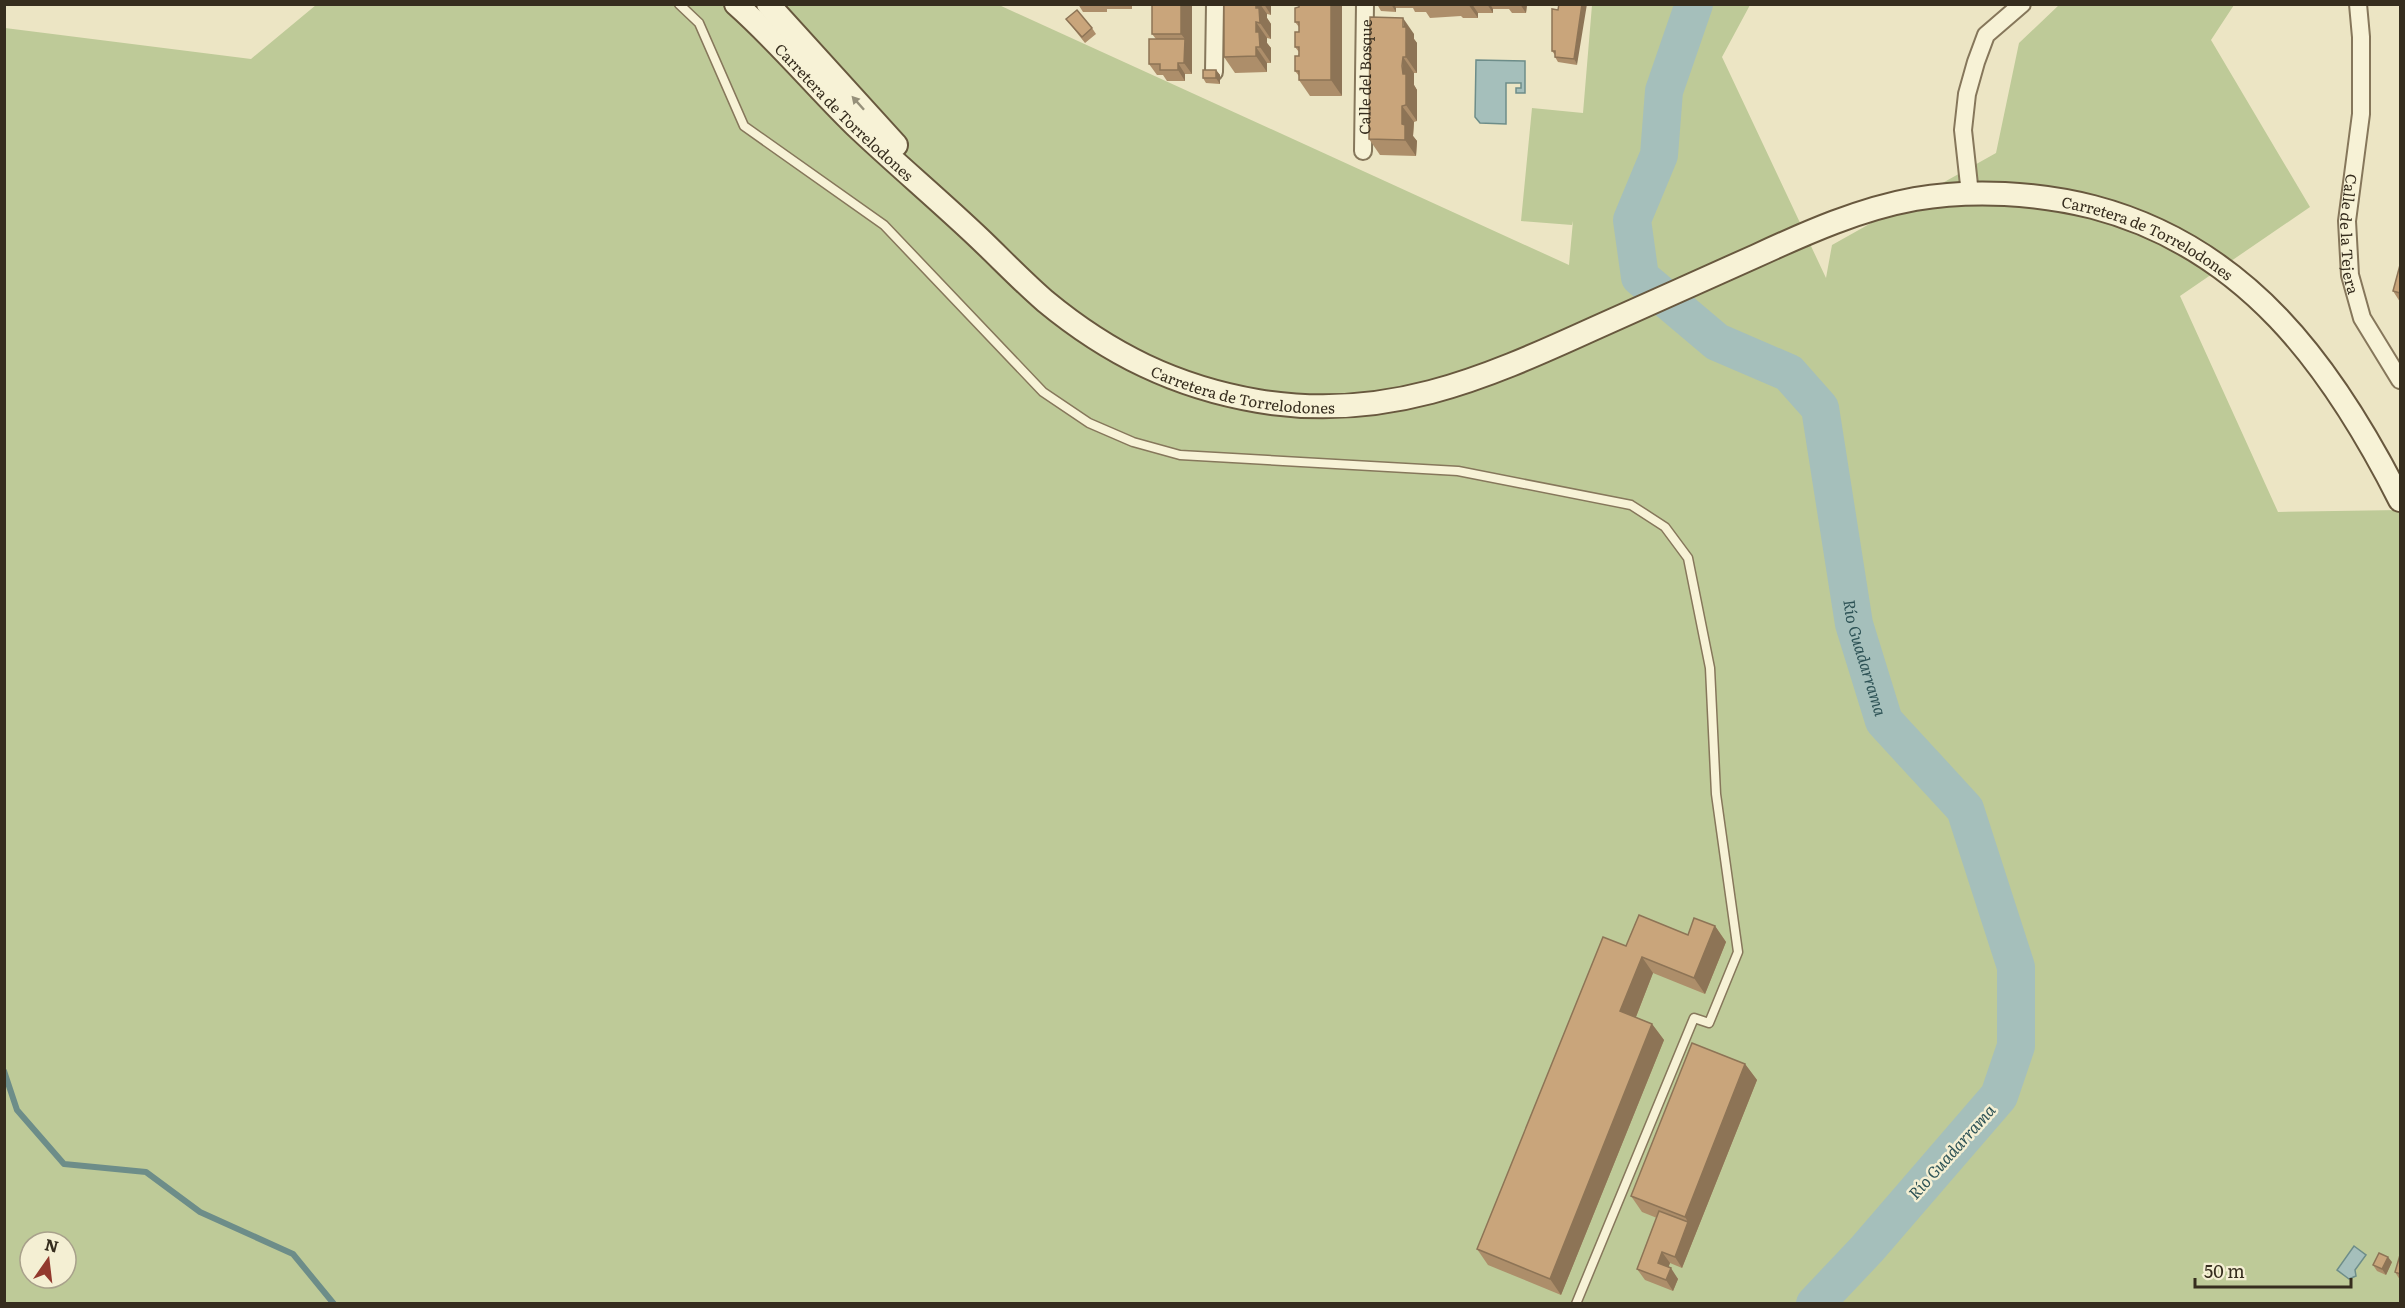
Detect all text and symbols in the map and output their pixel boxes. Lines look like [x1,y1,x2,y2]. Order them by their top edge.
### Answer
street label: Calle del Bosque [1352,19,1376,135]
street label: Carretera de Torrelodones [770,37,920,186]
one-way arrow [851,95,865,110]
street label: Calle de la Tejera [2335,173,2366,297]
street label: Carretera de Torrelodones [2060,189,2239,285]
street label: Carretera de Torrelodones [1148,359,1335,418]
water label: Río Guadarrama [1838,597,1894,720]
water label: Río Guadarrama [1902,1098,2001,1204]
north arrow [18,1230,78,1290]
text: N [42,1231,61,1258]
scale bar [2195,1251,2351,1289]
text: 50 m [2204,1257,2245,1284]

